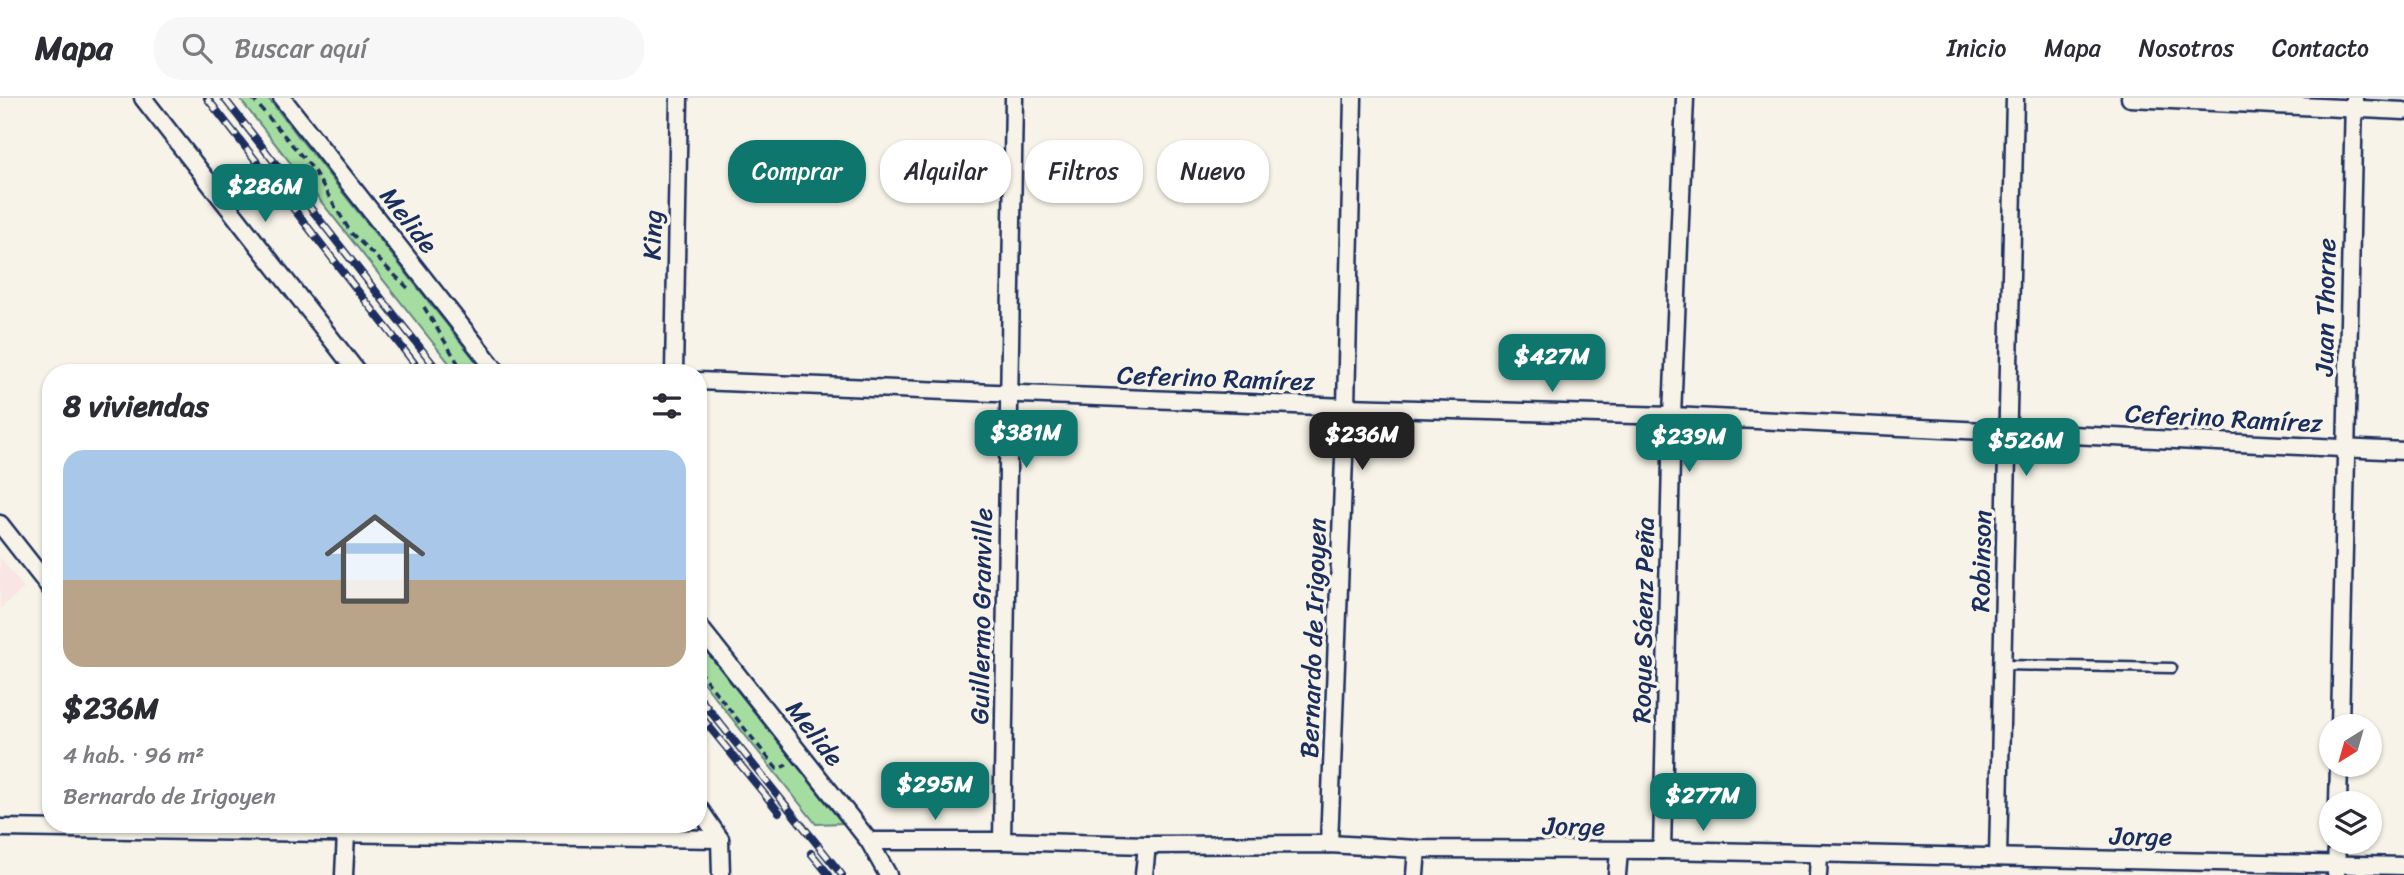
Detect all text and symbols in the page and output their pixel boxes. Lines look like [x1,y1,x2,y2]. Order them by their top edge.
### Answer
search box [154,17,644,80]
text: Mapa [35,19,112,77]
text: Buscar aquí [234,25,367,71]
text: Inicio [1947,27,2006,69]
text: Mapa [2044,27,2101,69]
text: Nosotros [2139,27,2234,69]
text: Contacto [2272,27,2369,69]
icon: search [178,29,216,67]
chip: Comprar [728,140,866,203]
chip: Alquilar [880,140,1011,203]
chip: Filtros [1025,140,1143,203]
chip: Nuevo [1157,140,1269,203]
pin: $286M [216,164,314,224]
text: $286M [228,166,302,207]
street label: Melide [368,176,451,264]
street label: King [629,210,675,260]
street label: Juan Thorne [2301,237,2349,378]
pin: $427M [1503,334,1601,394]
text: $427M [1514,336,1590,377]
street label: Ceferino Ramírez [1116,352,1316,404]
text: 8 viviendas [63,379,209,433]
icon: filters [648,387,686,425]
street label: Ceferino Ramírez [2124,390,2325,446]
pin: $381M [977,410,1075,470]
text: $381M [991,412,1061,453]
pin: $236M [1313,412,1411,472]
text: $236M [1325,414,1399,455]
pin: $239M [1640,414,1738,474]
text: $239M [1652,416,1726,457]
pin: $526M [1977,418,2075,478]
text: $526M [1989,420,2063,461]
icon: home [312,496,438,622]
street label: Guillermo Granville [956,507,1006,725]
street label: Robinson [1957,510,2005,612]
street label: Bernardo de Irigoyen [1286,517,1340,759]
street label: Roque Sáenz Peña [1618,517,1668,723]
text: $236M [63,681,159,735]
street label: Melide [774,689,857,777]
north arrow [2319,714,2382,777]
map controls [2319,714,2382,854]
text: 4 hab. · 96 m² [63,735,204,776]
pin: $295M [886,762,984,822]
text: $295M [897,764,973,805]
pin: $277M [1654,774,1752,833]
text: $277M [1666,775,1740,816]
text: Bernardo de Irigoyen [63,776,276,817]
button: layers [2319,791,2382,854]
street label: Jorge [1541,802,1606,850]
street label: Jorge [2108,812,2173,860]

